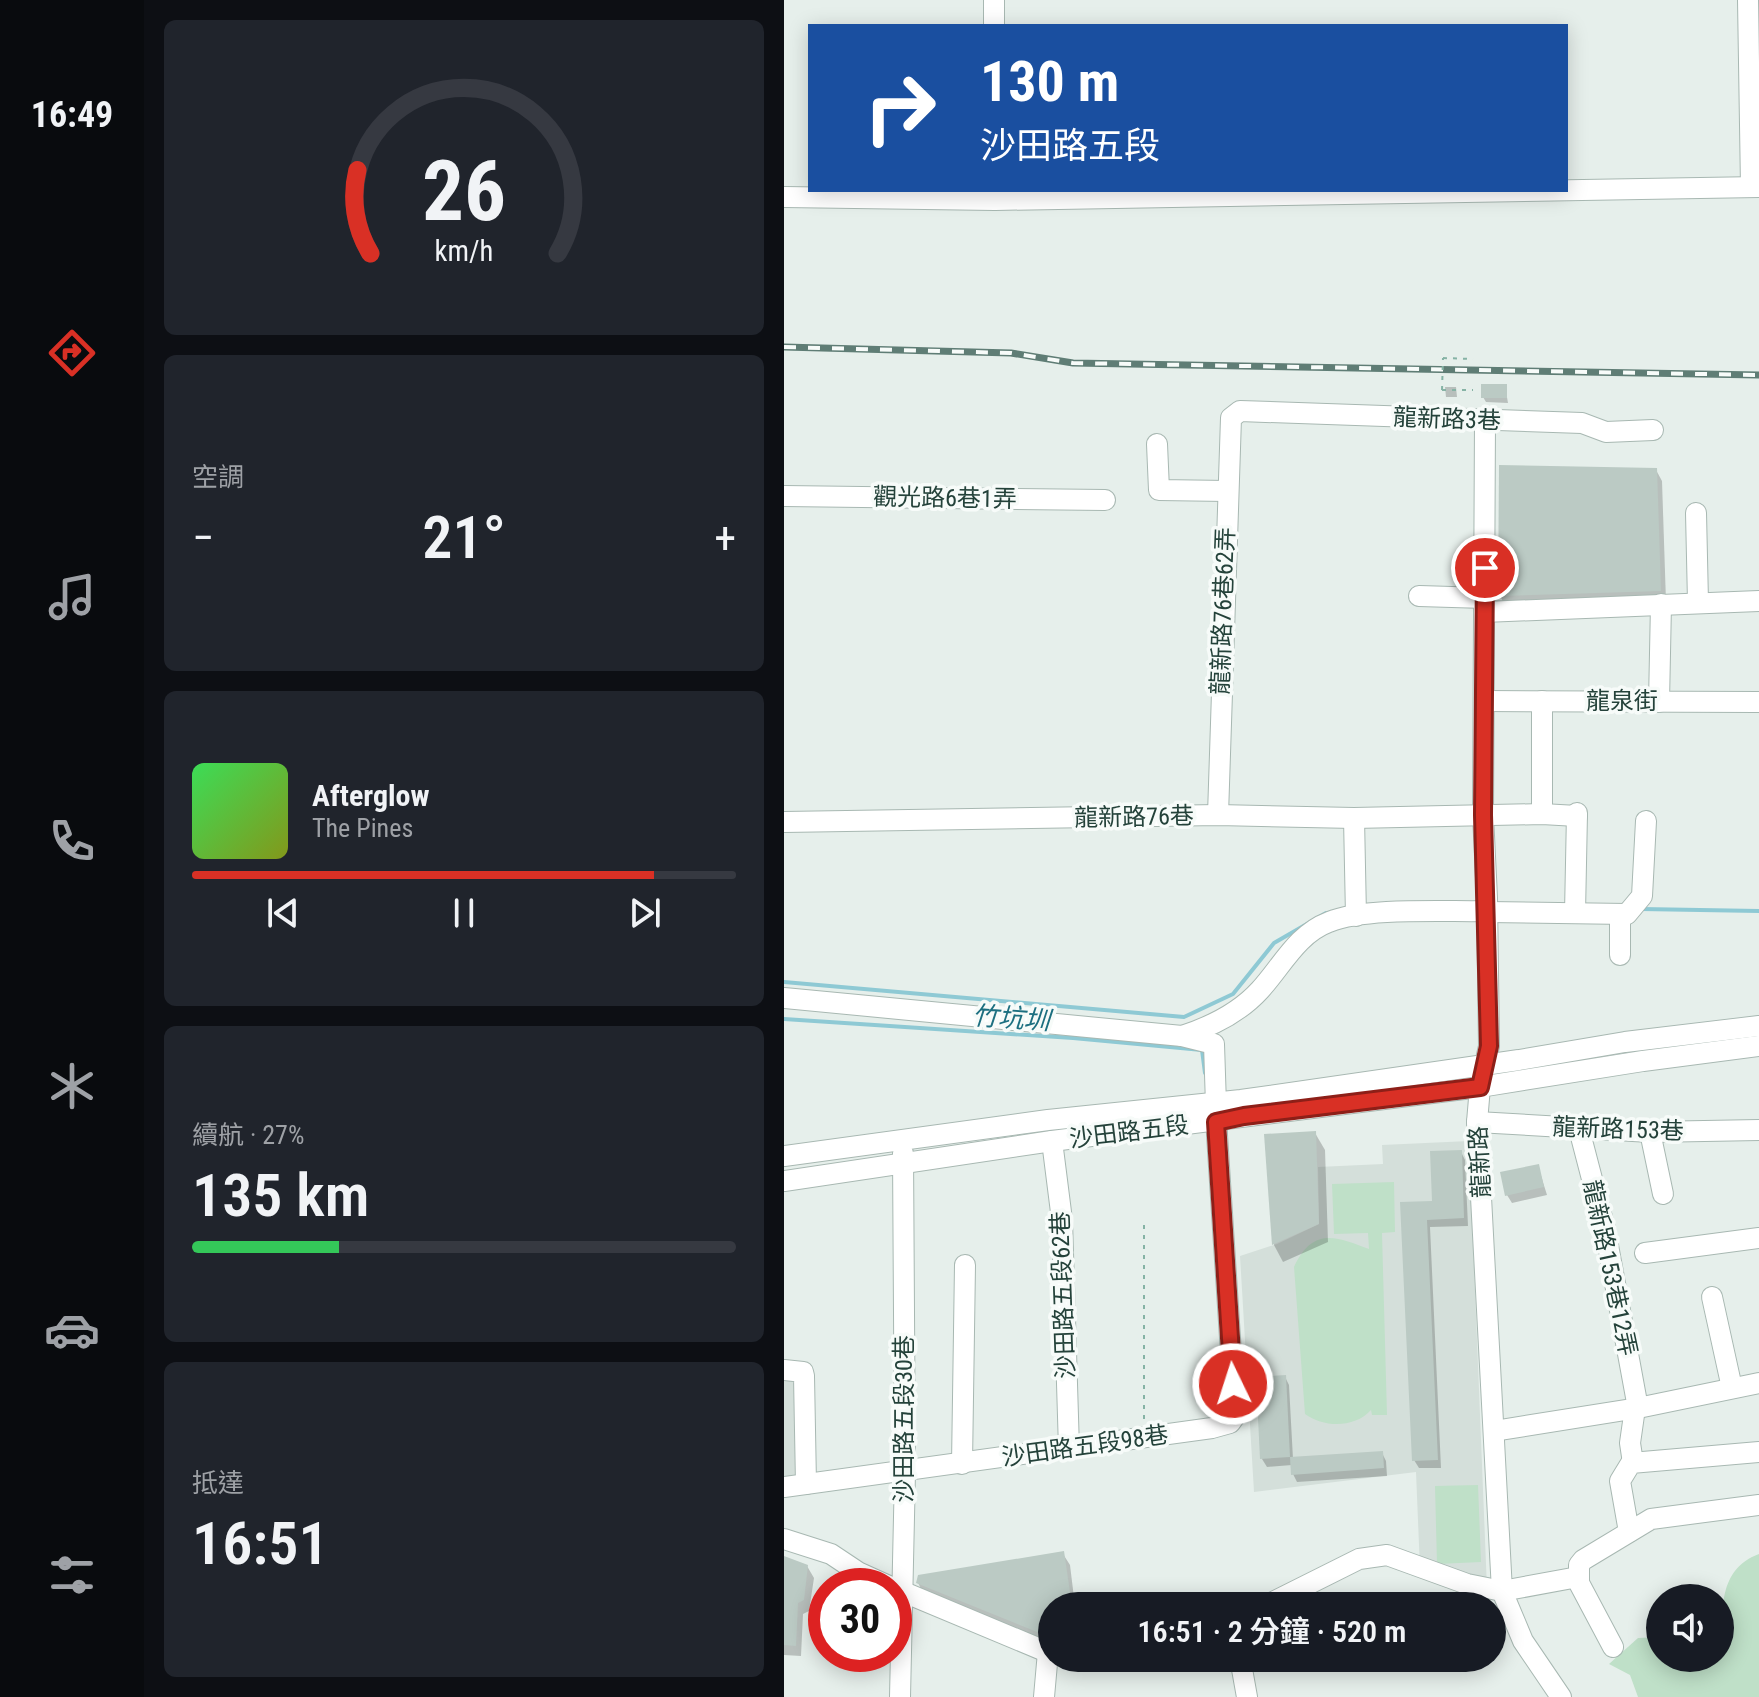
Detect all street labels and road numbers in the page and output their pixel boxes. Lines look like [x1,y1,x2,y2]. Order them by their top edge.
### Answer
street label: 龍新路3巷 [1393,403,1501,435]
street label: 觀光路6巷1弄 [873,483,1017,513]
street label: 龍新路76巷62弄 [1206,527,1240,695]
street label: 龍泉街 [1586,687,1658,715]
street label: 龍新路76巷 [1074,802,1194,832]
street label: 沙田路五段 [1068,1111,1190,1153]
street label: 龍新路153巷 [1552,1113,1684,1145]
street label: 龍新路 [1464,1125,1496,1199]
street label: 龍新路153巷12弄 [1578,1177,1642,1359]
street label: 沙田路五段62巷 [1046,1211,1080,1379]
street label: 沙田路五段30巷 [890,1335,918,1503]
street label: 沙田路五段98巷 [1000,1420,1170,1472]

